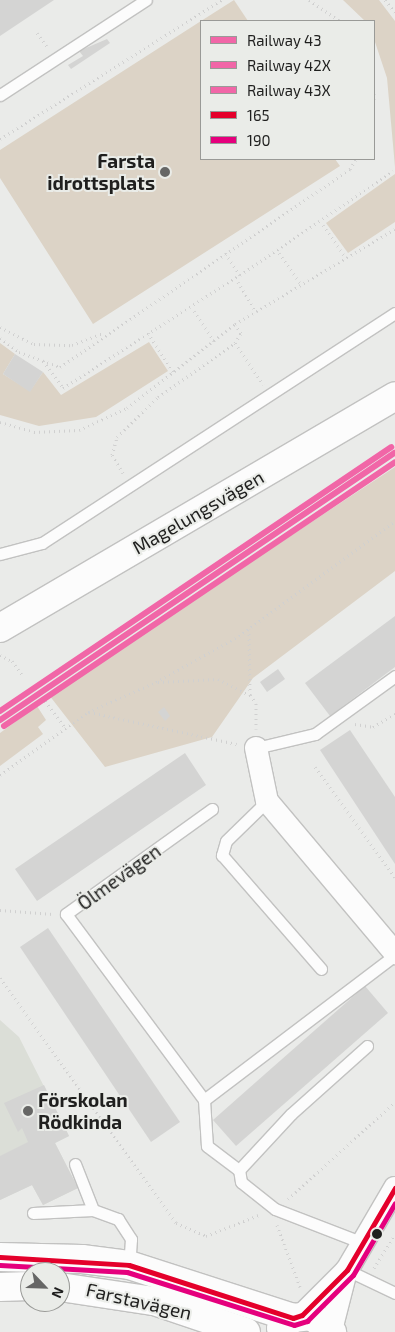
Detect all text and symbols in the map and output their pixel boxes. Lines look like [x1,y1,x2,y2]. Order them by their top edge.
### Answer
legend [200,20,375,160]
text: Railway 43 [247,31,322,49]
text: Railway 42X [247,56,331,74]
text: Railway 43X [247,81,331,99]
text: 165 [247,106,270,124]
text: 190 [247,131,271,149]
place label: Farsta idrottsplats [47,150,155,194]
marker: Farsta idrottsplats [159,166,171,178]
street label: Magelungsvägen [128,465,268,559]
street label: Ölmevägen [73,839,165,915]
place label: Förskolan Rödkinda [38,1089,128,1133]
marker: Förskolan Rödkinda [22,1105,34,1117]
unlabelled marker [372,1229,382,1239]
north arrow [20,1262,70,1312]
street label: Farstavägen [84,1278,194,1324]
text: N [48,1285,68,1301]

